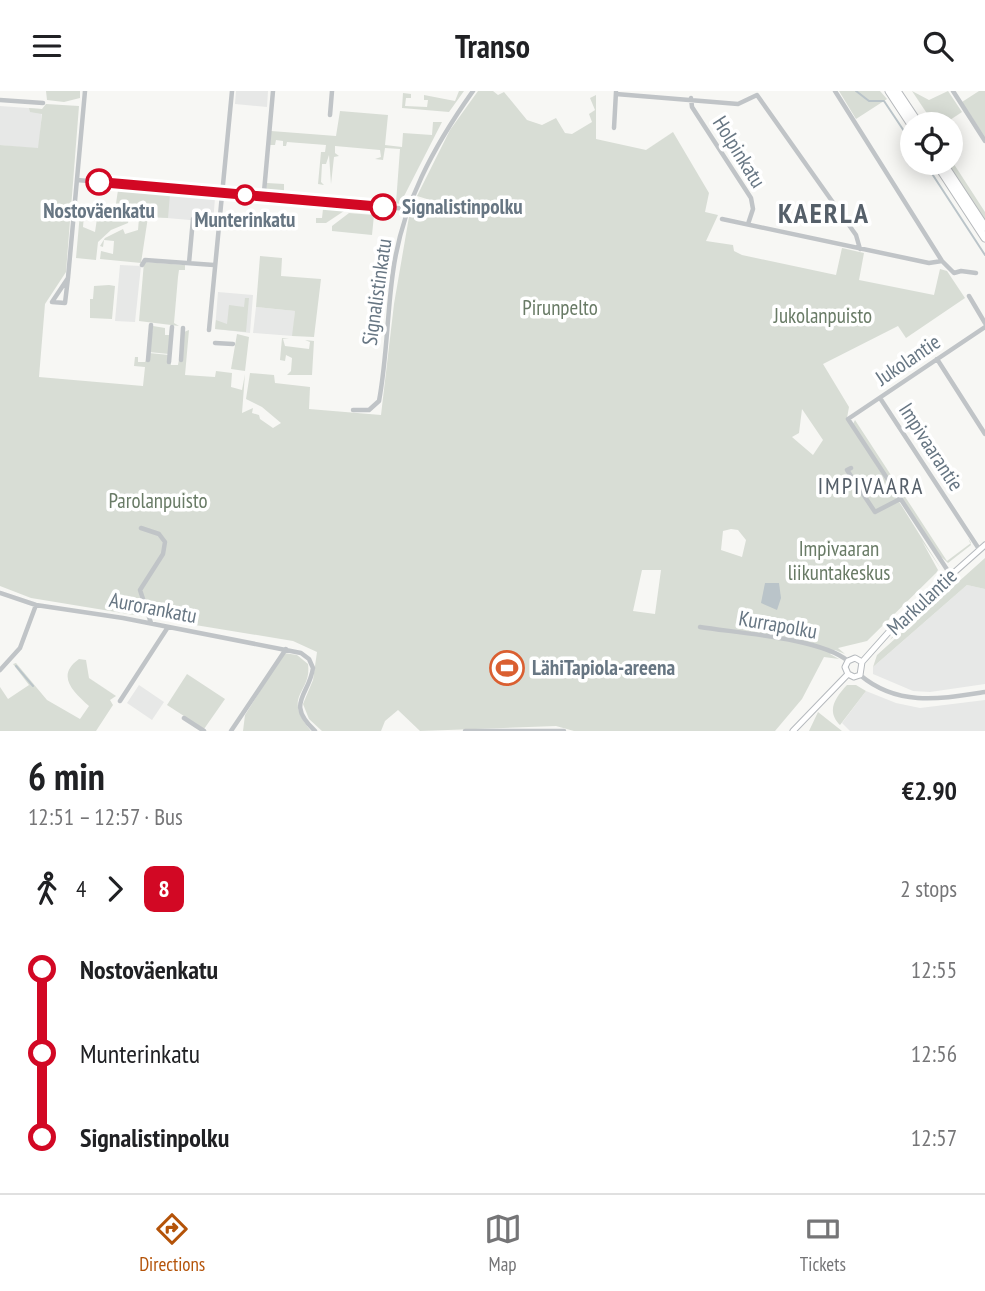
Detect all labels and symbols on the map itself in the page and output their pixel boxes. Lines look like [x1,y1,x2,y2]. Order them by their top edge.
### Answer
street label: Holpinkatu [707,111,772,193]
marker: Nostoväenkatu [86,169,112,195]
marker: Munterinkatu [235,185,255,205]
place label: Signalistinpolku [402,193,523,220]
marker: Signalistinpolku [370,194,396,220]
district label: KAERLA [778,194,870,231]
place label: Nostoväenkatu [43,197,155,224]
place label: Munterinkatu [195,206,295,233]
street label: Signalistinkatu [356,237,397,347]
park label: Pirunpelto [522,294,598,321]
park label: Jukolanpuisto [773,302,872,329]
street label: Jukolantie [869,328,945,392]
street label: Impivaarantie [893,398,970,496]
district label: IMPIVAARA [818,471,924,500]
park label: Parolanpuisto [108,487,208,514]
park label: Impivaaran liikuntakeskus [788,535,890,586]
street label: Markulantie [881,562,962,641]
street label: Aurorankatu [107,586,199,629]
street label: Kurrapolku [737,604,819,645]
sports icon: LähiTapiola-areena [488,649,526,687]
place label: LähiTapiola-areena [532,654,675,681]

